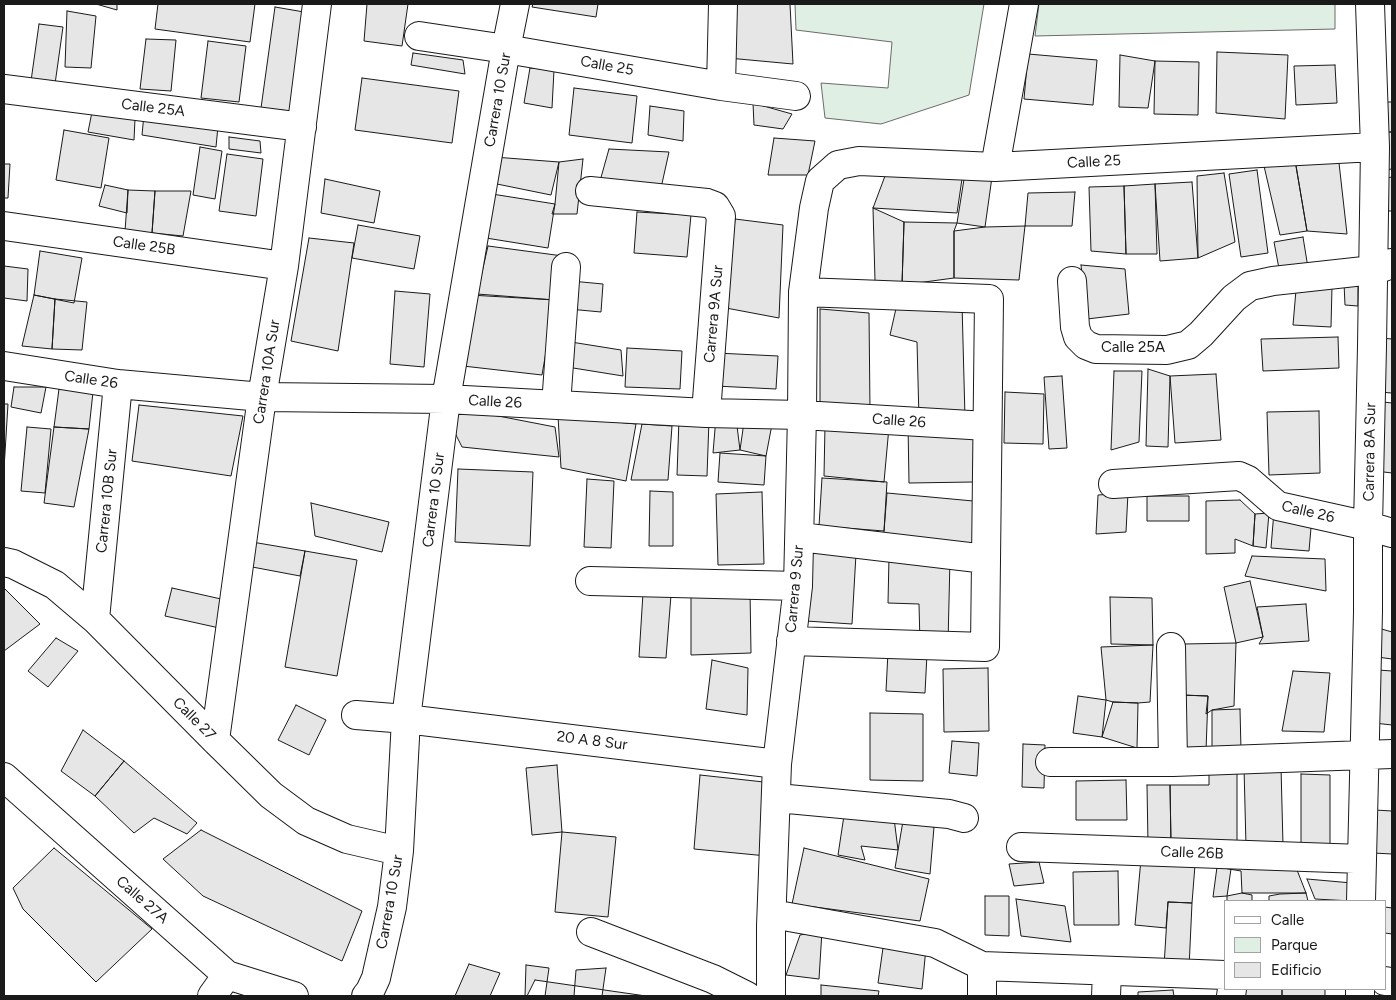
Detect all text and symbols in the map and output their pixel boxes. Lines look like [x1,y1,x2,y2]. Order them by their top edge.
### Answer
street label: Carrera 10 Sur [481,51,515,149]
street label: Calle 25 [579,52,635,80]
street label: Calle 25A [120,95,186,121]
street label: Calle 25 [1067,152,1121,172]
street label: Calle 25B [111,233,177,259]
street label: Carrera 9A Sur [701,264,727,364]
street label: Carrera 10A Sur [250,318,284,426]
street label: Calle 25A [1101,339,1165,357]
street label: Calle 26 [63,367,119,393]
street label: Calle 26 [468,392,522,412]
street label: Carrera 8A Sur [1360,402,1380,502]
street label: Calle 26 [872,410,926,432]
street label: Carrera 10B Sur [93,448,121,554]
street label: Carrera 10 Sur [419,452,449,548]
street label: Calle 26 [1280,497,1336,527]
street label: Carrera 9 Sur [782,544,808,634]
street label: Calle 27 [169,694,219,744]
street label: 20 A 8 Sur [556,728,628,754]
street label: Calle 26B [1160,843,1224,863]
street label: Carrera 10 Sur [373,853,407,951]
street label: Calle 27A [112,872,172,928]
legend [1224,900,1386,990]
text: Calle [1271,911,1304,929]
text: Parque [1271,936,1318,954]
text: Edificio [1271,961,1321,979]

